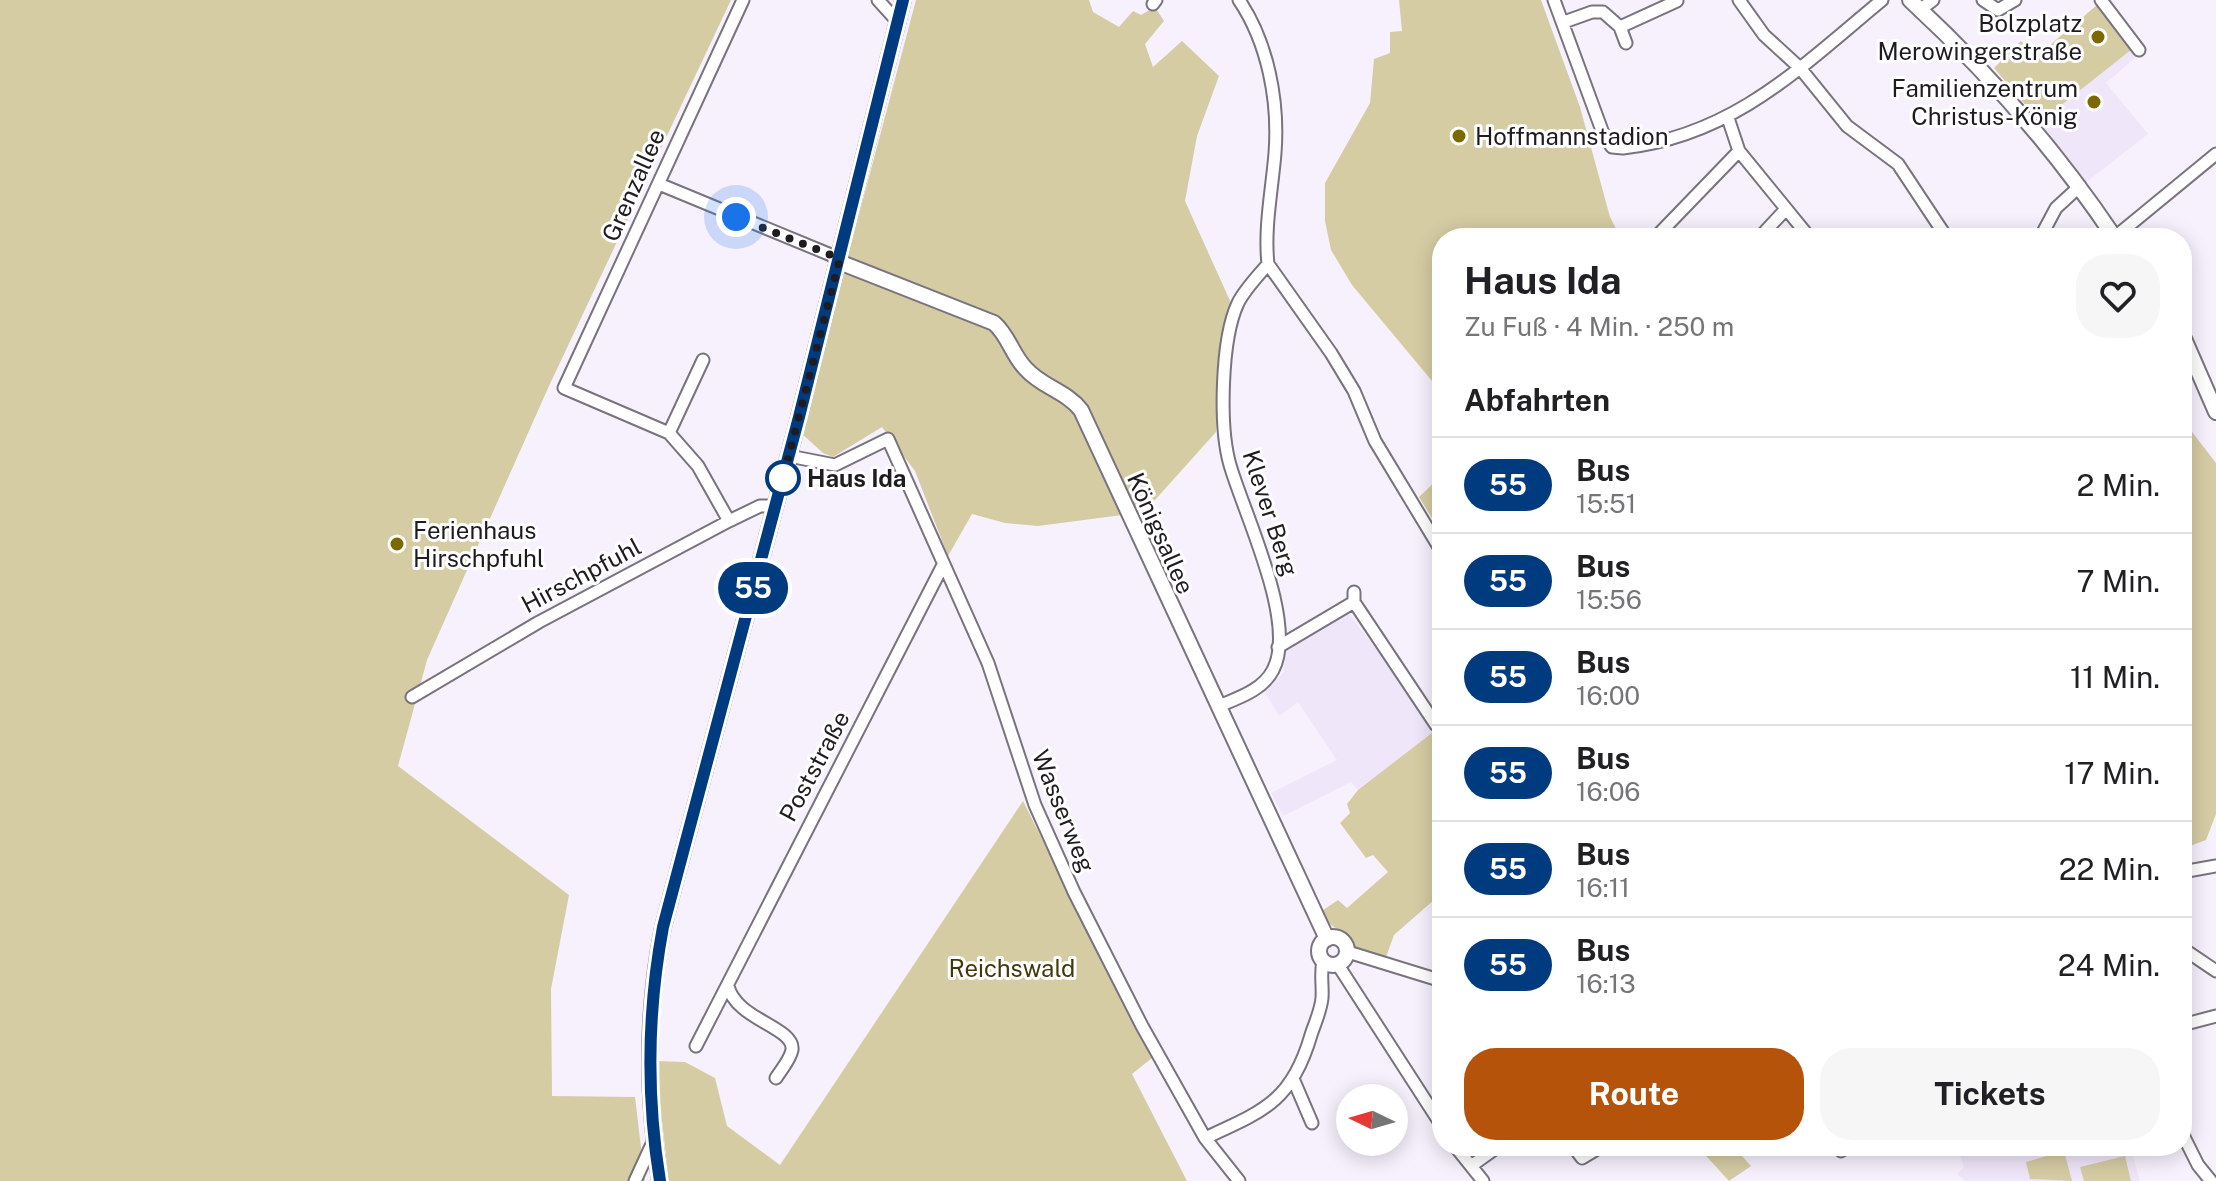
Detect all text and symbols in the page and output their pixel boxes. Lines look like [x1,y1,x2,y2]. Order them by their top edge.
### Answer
place label: Bolzplatz Merowingerstraße [1877,9,2082,65]
marker: Bolzplatz Merowingerstraße [2089,28,2107,46]
place label: Familienzentrum Christus-König [1891,74,2078,130]
marker: Familienzentrum Christus-König [2085,93,2103,111]
place label: Hoffmannstadion [1475,122,1669,150]
street label: Grenzallee [596,125,670,245]
marker: Hoffmannstadion [1450,127,1468,145]
your location [716,197,756,237]
button: heart [2076,254,2160,338]
text: Haus Ida [1464,258,1621,303]
text: Zu Fuß · 4 Min. · 250 m [1464,311,1734,342]
text: Abfahrten [1464,382,1610,418]
street label: Klever Berg [1237,446,1305,580]
text: Bus [1576,452,1630,488]
marker: Haus Ida [766,461,800,495]
place label: Haus Ida [807,464,906,492]
text: 2 Min. [2077,467,2160,503]
street label: Königsallee [1122,468,1200,598]
text: 55 [1489,468,1527,501]
text: 15:51 [1576,488,1636,519]
place label: Ferienhaus Hirschpfuhl [413,516,544,572]
street label: Hirschpfuhl [517,532,645,618]
marker: Ferienhaus Hirschpfuhl [388,535,406,553]
text: Bus [1576,548,1630,584]
line badge: 55 [717,562,789,614]
text: 7 Min. [2076,563,2160,599]
text: 55 [1489,564,1527,597]
text: 55 [734,571,772,604]
text: 15:56 [1576,584,1642,615]
text: Bus [1576,644,1630,680]
text: 11 Min. [2070,659,2160,695]
text: 55 [1489,660,1527,693]
text: 16:00 [1576,680,1640,711]
street label: Poststraße [773,706,855,826]
text: Bus [1576,740,1630,776]
street label: Wasserweg [1027,746,1101,876]
text: 17 Min. [2064,755,2160,791]
text: 55 [1489,756,1527,789]
text: 16:06 [1576,776,1641,807]
text: Bus [1576,836,1630,872]
text: 22 Min. [2059,851,2160,887]
text: 55 [1489,852,1527,885]
text: 16:11 [1576,872,1630,903]
text: Bus [1576,932,1630,968]
text: 24 Min. [2058,947,2160,983]
text: 55 [1489,948,1527,981]
park label: Reichswald [949,954,1075,982]
text: 16:13 [1576,968,1636,999]
button: Route [1464,1048,1804,1140]
button: Tickets [1820,1048,2160,1140]
north arrow [1336,1084,1408,1156]
map controls [1336,1084,1408,1156]

